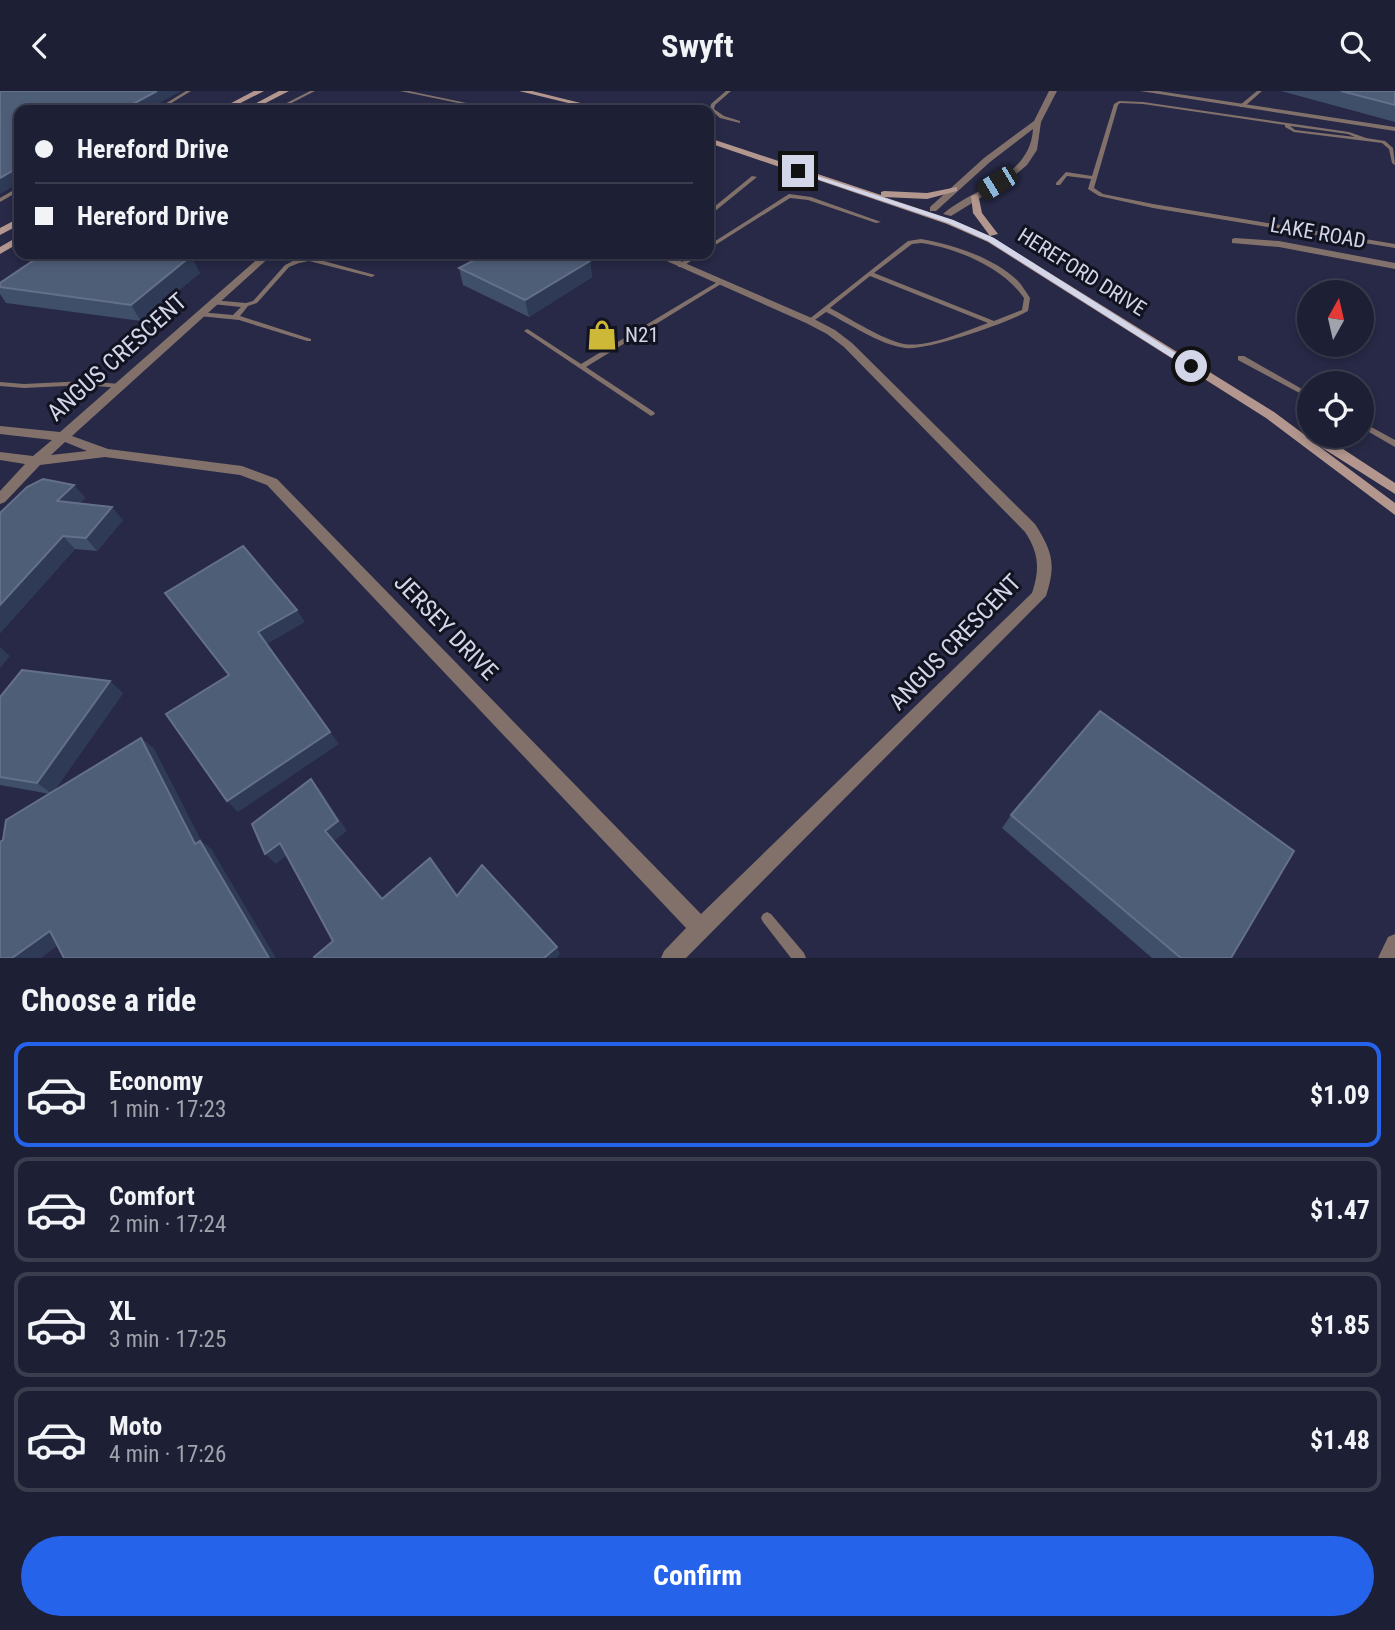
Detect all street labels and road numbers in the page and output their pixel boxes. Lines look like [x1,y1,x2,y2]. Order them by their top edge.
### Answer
street label: LAKE ROAD [1268,213,1368,253]
street label: HEREFORD DRIVE [1014,223,1150,321]
street label: ANGUS CRESCENT [42,287,192,427]
street label: JERSEY DRIVE [388,568,504,686]
street label: ANGUS CRESCENT [883,568,1027,716]

